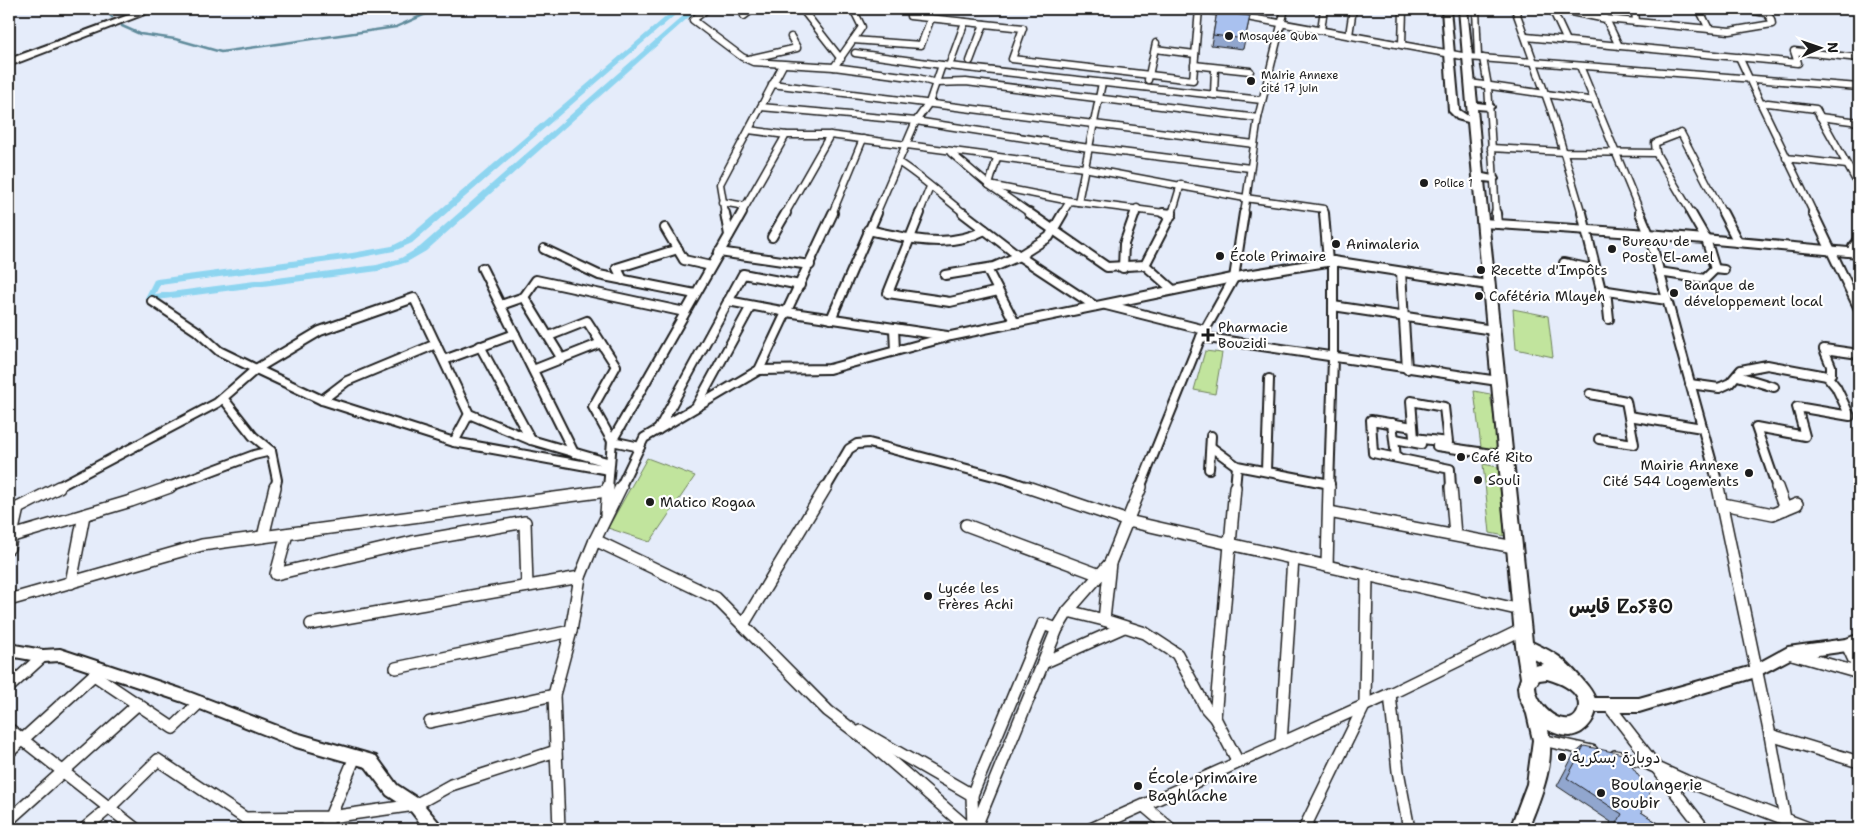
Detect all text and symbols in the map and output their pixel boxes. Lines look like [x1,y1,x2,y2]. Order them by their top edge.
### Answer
north arrow [1796,22,1846,72]
place label: Mosquée Quba [1239,29,1318,44]
marker: Mosquée Quba [1223,30,1235,42]
text: N [1824,42,1842,53]
place label: Mairie Annexe cité 17 juin [1261,68,1338,96]
marker: Mairie Annexe cité 17 juin [1245,75,1257,87]
place label: Police 1 [1434,176,1473,191]
marker: Police 1 [1418,177,1430,189]
place label: Bureau de Poste El-amel [1622,232,1715,266]
place label: Animaleria [1346,235,1420,253]
marker: Animaleria [1330,238,1342,250]
marker: Bureau de Poste El-amel [1606,243,1618,255]
place label: École Primaire [1230,247,1326,265]
marker: École Primaire [1214,250,1226,262]
place label: Recette d'Impôts [1491,261,1607,279]
marker: Recette d'Impôts [1475,264,1487,276]
place label: Banque de développement local [1684,276,1824,310]
place label: Cafétéria Mlayeh [1489,287,1606,305]
marker: Banque de développement local [1668,287,1680,299]
marker: Cafétéria Mlayeh [1473,290,1485,302]
place label: Pharmacie Bouzidi [1218,318,1288,352]
marker: Pharmacie Bouzidi [1202,329,1214,341]
place label: Café Rito [1471,448,1533,466]
marker: Café Rito [1455,451,1467,463]
place label: Mairie Annexe Cité 544 Logements [1603,456,1739,490]
marker: Mairie Annexe Cité 544 Logements [1743,467,1755,479]
place label: Souli [1488,471,1520,489]
marker: Souli [1472,474,1484,486]
place label: Matico Rogaa [660,493,755,511]
marker: Matico Rogaa [644,496,656,508]
place label: Lycée les Frères Achi [938,579,1014,613]
marker: Lycée les Frères Achi [922,590,934,602]
district label: قايس ⵇⴰⵢⴻⵙ [1569,594,1673,619]
place label: دوبارة بسكرية [1572,747,1661,768]
marker: دوبارة بسكرية [1556,751,1568,763]
place label: École primaire Baghlache [1148,767,1258,806]
place label: Boulangerie Boubir [1611,774,1703,813]
marker: École primaire Baghlache [1132,780,1144,792]
marker: Boulangerie Boubir [1595,787,1607,799]

